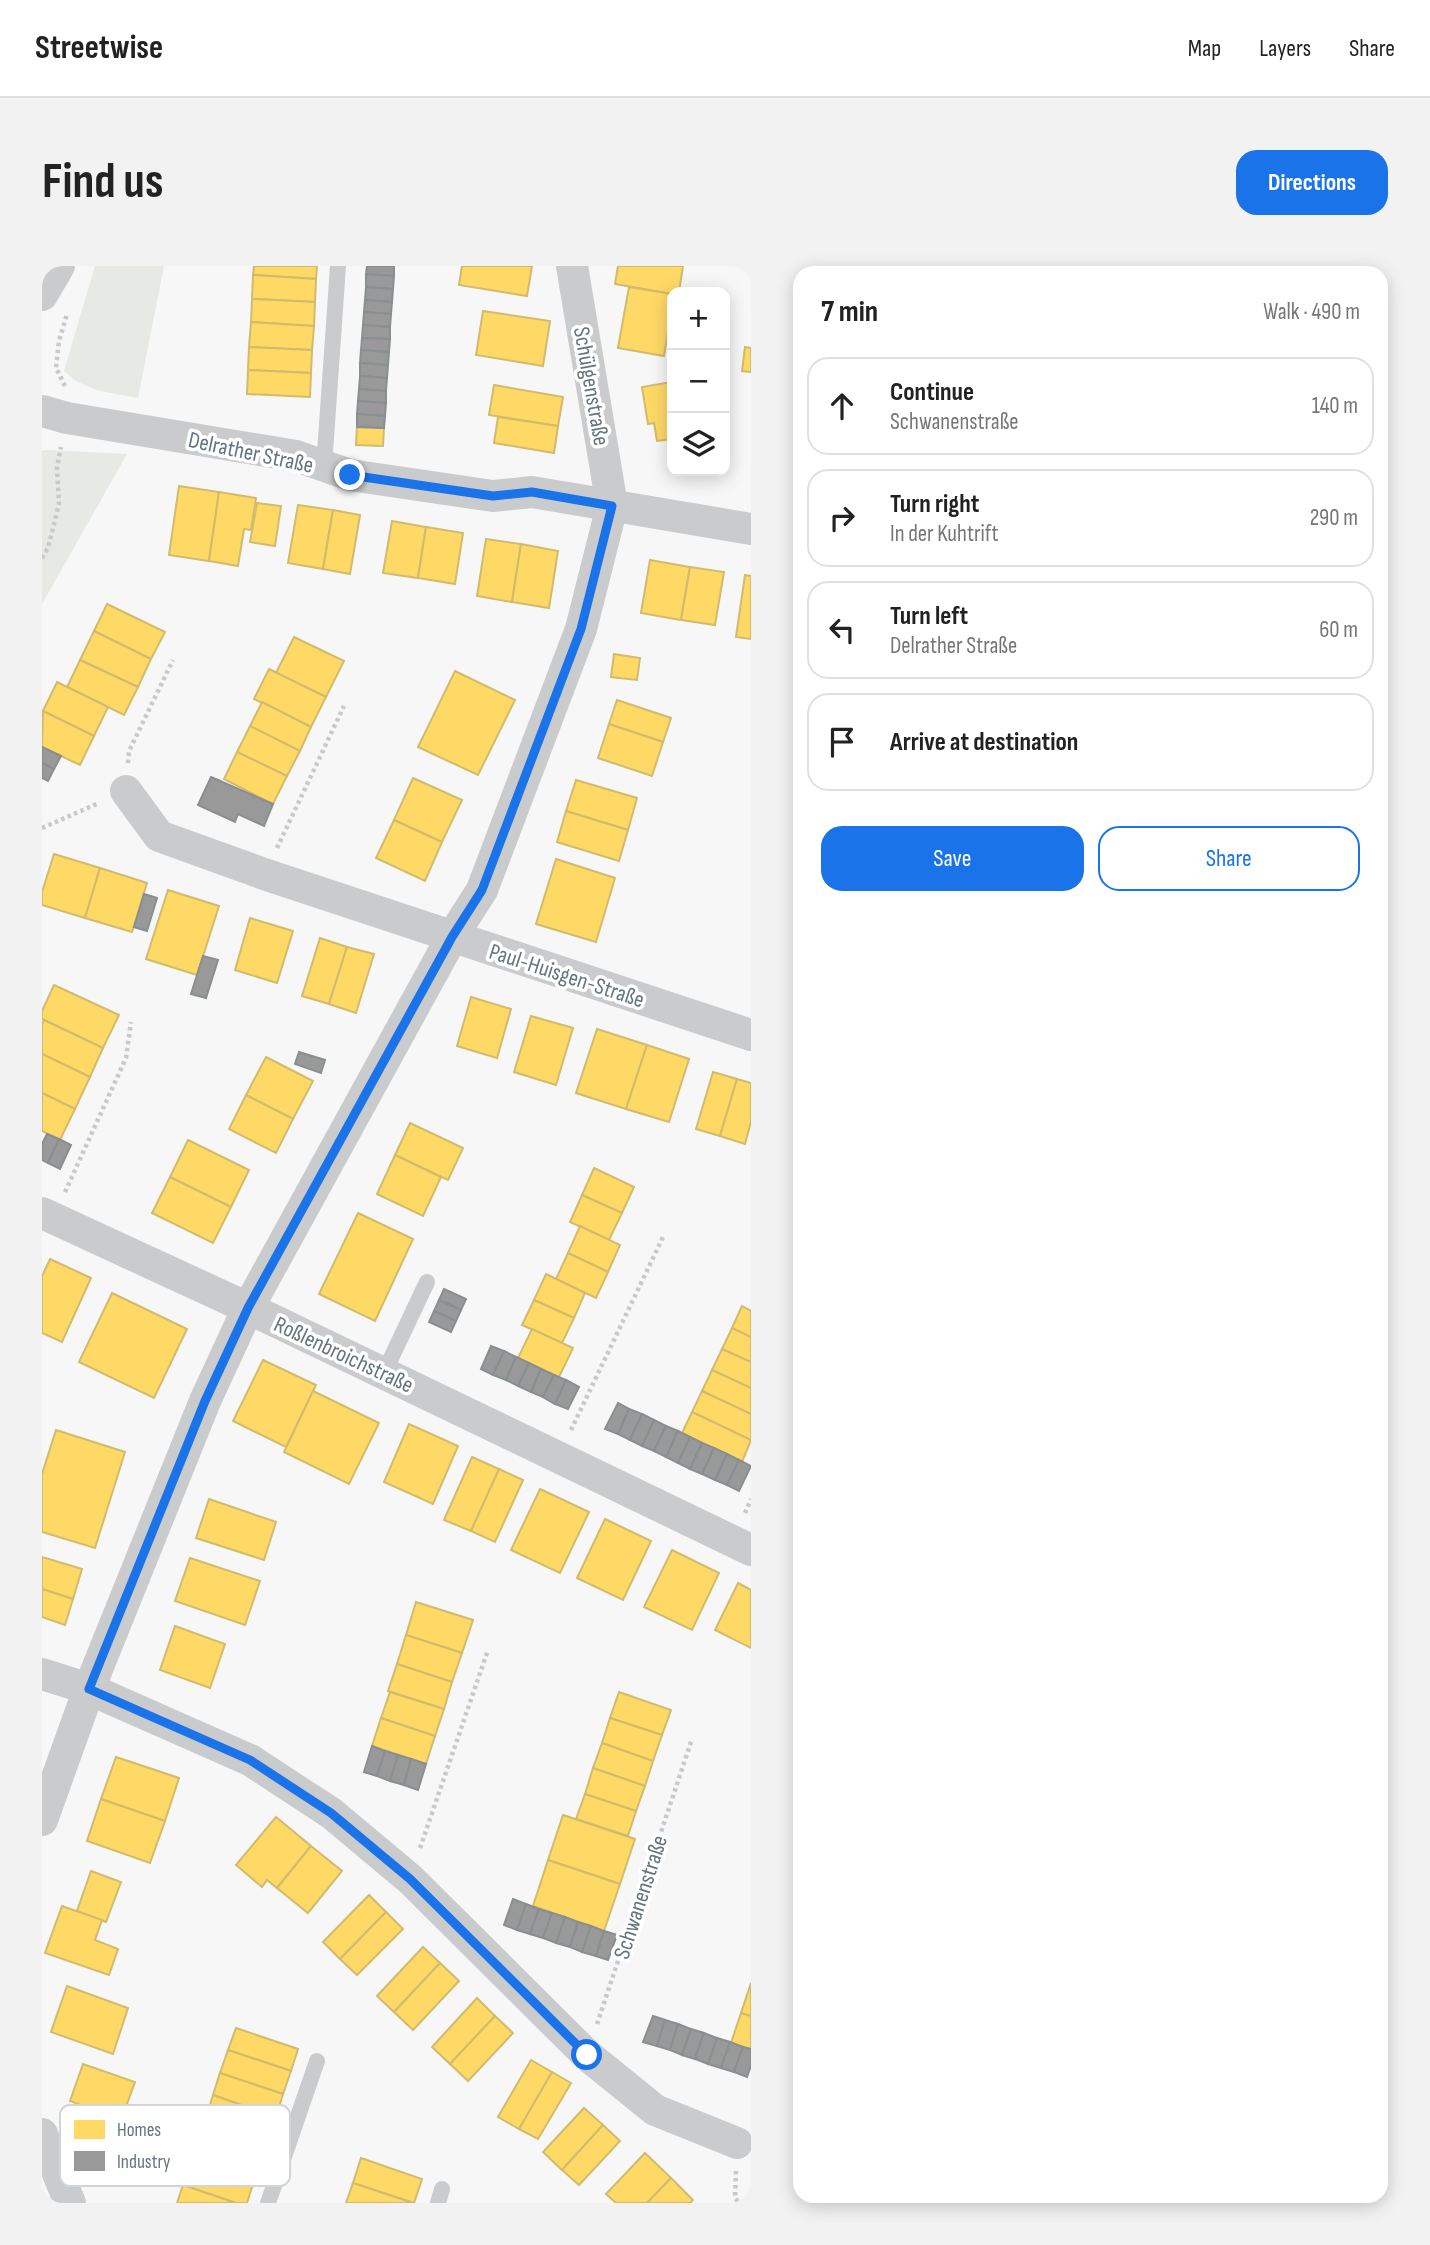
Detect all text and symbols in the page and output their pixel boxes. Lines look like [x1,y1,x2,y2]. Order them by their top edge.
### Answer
text: Streetwise [35,28,163,68]
text: Map [1188,34,1221,63]
text: Layers [1259,34,1311,63]
text: Share [1349,34,1395,63]
button: Directions [1236,150,1388,215]
text: Find us [42,153,164,212]
map controls [667,287,730,476]
button: + [667,287,730,350]
text: 7 min [821,294,878,330]
text: Walk · 490 m [1263,298,1360,326]
street label: Schülgenstraße [567,325,615,448]
button: − [667,350,730,413]
text: Continue [890,377,974,408]
icon: ahead [823,387,861,425]
text: 140 m [1312,392,1358,420]
text: Schwanenstraße [890,408,1019,436]
button: layers [667,413,730,476]
street label: Delrather Straße [186,426,316,480]
route end [334,459,365,490]
text: Turn right [890,489,979,520]
icon: right [823,499,861,537]
text: 290 m [1310,504,1358,532]
text: In der Kuhtrift [890,520,999,548]
text: Turn left [890,601,968,632]
icon: left [823,611,861,649]
text: 60 m [1319,616,1358,644]
text: Delrather Straße [890,632,1017,660]
icon: arrive [823,723,861,761]
text: Arrive at destination [890,727,1078,758]
button: Save [821,826,1084,891]
button: Share [1098,826,1360,891]
street label: Paul-Huisgen-Straße [486,938,648,1014]
street label: Roßlenbroichstraße [269,1310,418,1399]
street label: Schwanenstraße [608,1832,674,1963]
route start [571,2039,602,2070]
legend [60,2105,290,2186]
text: Homes [117,2119,161,2142]
text: Industry [117,2151,171,2174]

